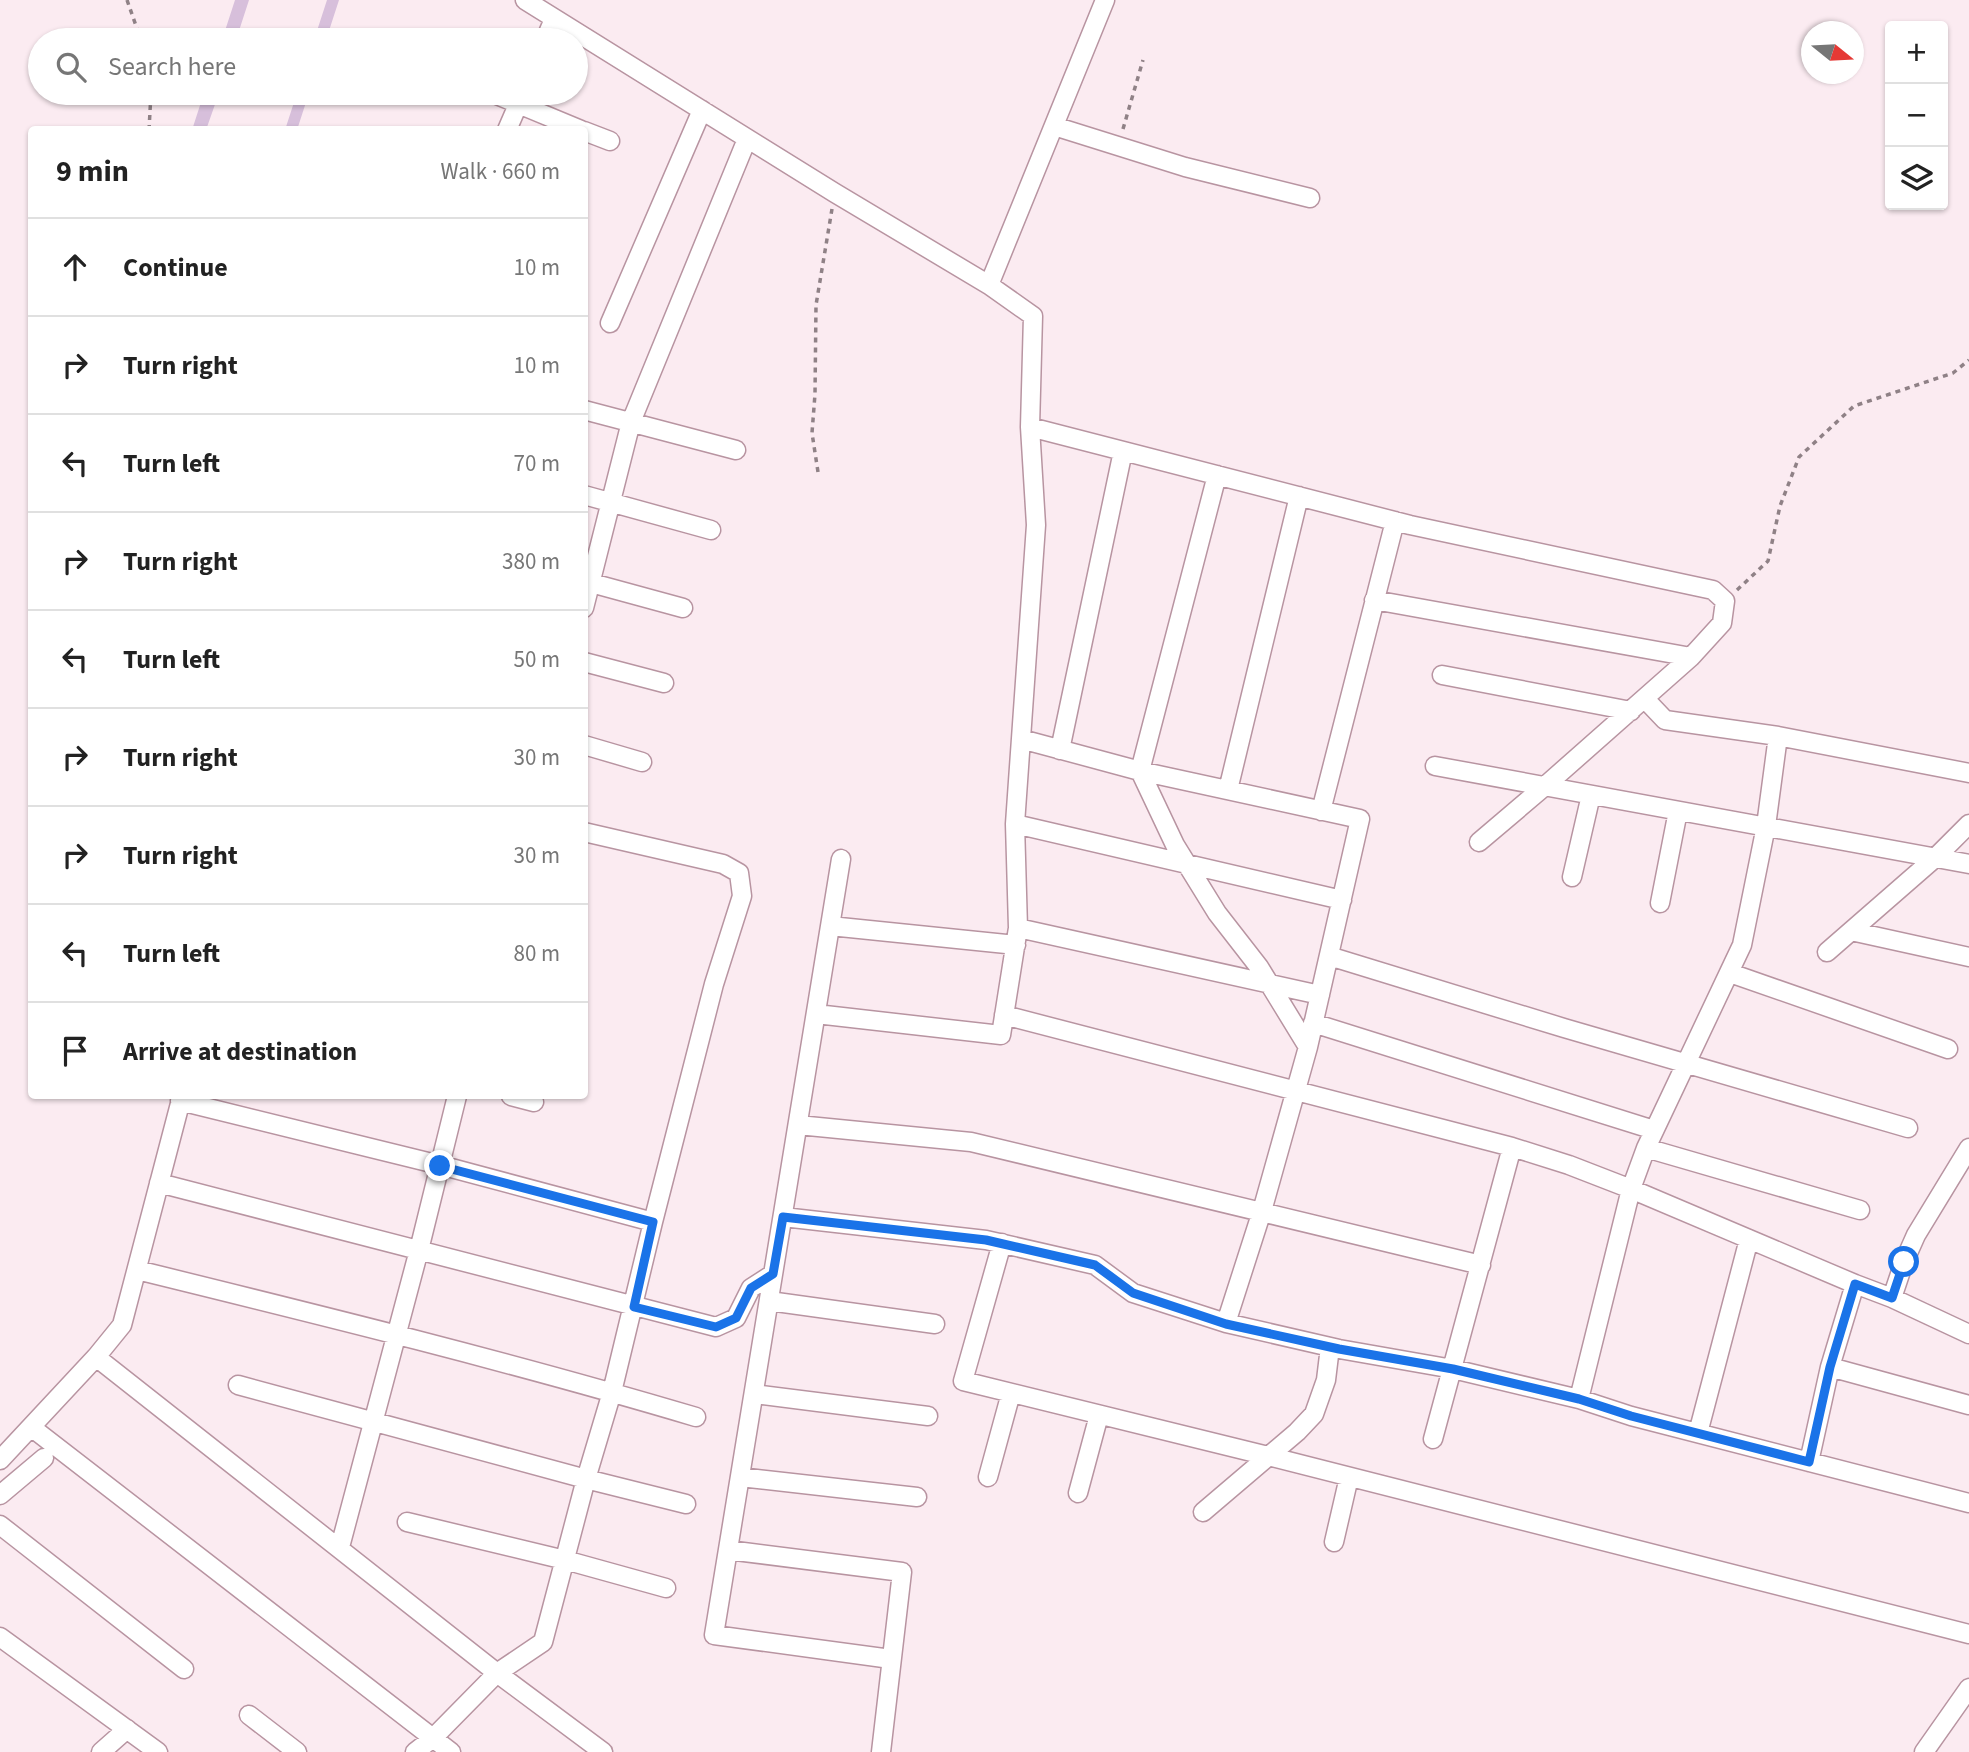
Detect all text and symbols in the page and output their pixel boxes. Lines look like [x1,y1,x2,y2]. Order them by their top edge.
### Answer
north arrow [1801,21,1864,84]
map controls [1885,21,1948,210]
button: + [1885,21,1948,84]
search box [28,28,588,105]
icon: search [52,48,90,86]
text: Search here [108,48,236,85]
button: − [1885,84,1948,147]
button: layers [1885,147,1948,210]
text: 9 min [56,150,129,193]
text: Walk · 660 m [441,155,560,188]
icon: ahead [56,248,94,286]
text: Continue [123,249,228,286]
text: 10 m [513,251,560,284]
icon: right [56,346,94,384]
text: Turn right [123,347,238,384]
text: 10 m [513,349,560,382]
icon: left [56,444,94,482]
text: Turn left [123,445,220,482]
text: 70 m [513,447,560,480]
icon: right [56,542,94,580]
text: Turn right [123,543,238,580]
text: 380 m [502,545,560,578]
icon: left [56,640,94,678]
text: Turn left [123,641,220,678]
text: 50 m [513,643,560,676]
icon: right [56,738,94,776]
text: Turn right [123,739,238,776]
text: 30 m [513,741,560,774]
icon: right [56,836,94,874]
text: Turn right [123,837,238,874]
text: 30 m [513,839,560,872]
icon: left [56,934,94,972]
text: Turn left [123,935,220,972]
text: 80 m [513,937,560,970]
icon: arrive [56,1032,94,1070]
text: Arrive at destination [123,1033,357,1070]
route end [424,1150,455,1181]
route start [1888,1246,1919,1277]

